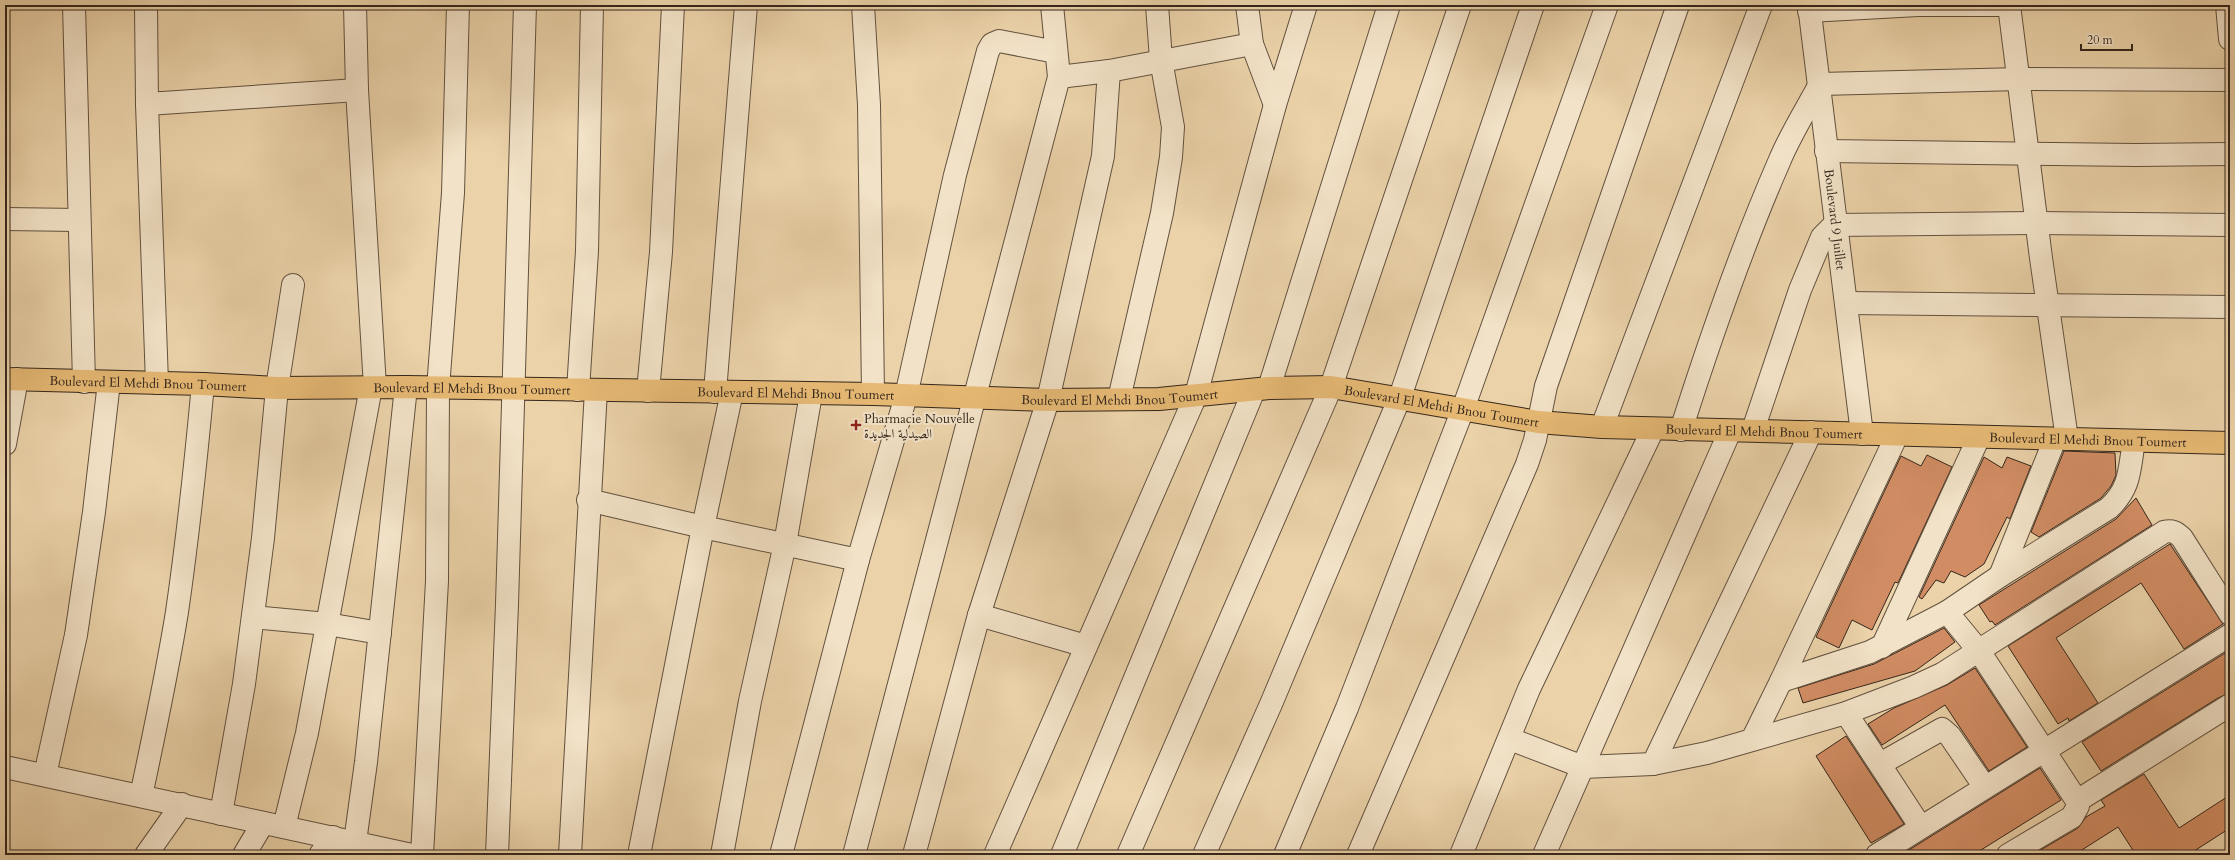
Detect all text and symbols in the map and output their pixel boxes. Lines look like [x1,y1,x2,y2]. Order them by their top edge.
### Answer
scale bar [2081,26,2132,52]
text: 20 m [2087,32,2114,48]
street label: Boulevard 9 Juillet [1819,168,1850,271]
street label: Boulevard El Mehdi Bnou Toumert [49,372,247,396]
street label: Boulevard El Mehdi Bnou Toumert [373,379,571,399]
street label: Boulevard El Mehdi Bnou Toumert [1343,381,1540,432]
street label: Boulevard El Mehdi Bnou Toumert [697,383,895,405]
street label: Boulevard El Mehdi Bnou Toumert [1021,385,1219,410]
place label: Pharmacie Nouvelle الصيدلية الجديدة [864,410,975,443]
marker: Pharmacie Nouvelle الصيدلية الجديدة [851,420,861,430]
street label: Boulevard El Mehdi Bnou Toumert [1665,421,1863,444]
street label: Boulevard El Mehdi Bnou Toumert [1989,429,2187,452]

